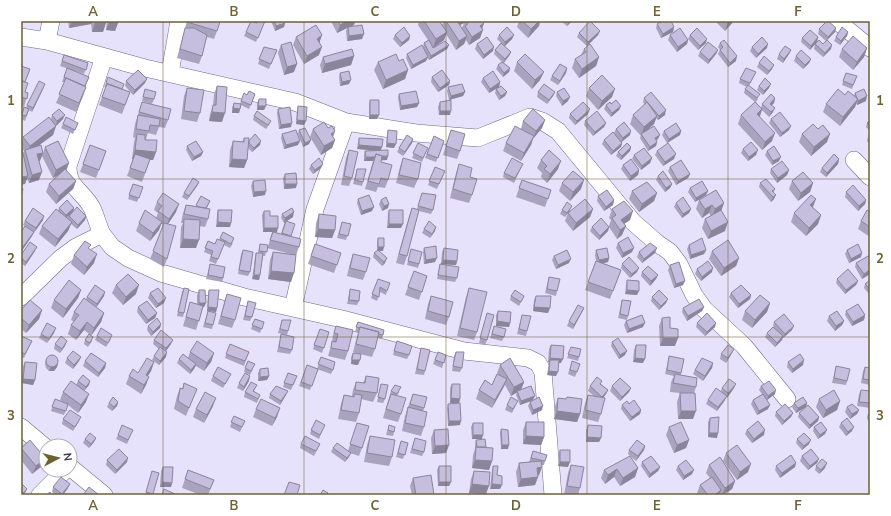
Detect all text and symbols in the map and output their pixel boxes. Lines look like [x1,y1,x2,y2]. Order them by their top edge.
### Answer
text: A [88,3,98,21]
text: B [230,3,239,21]
text: C [371,3,380,21]
text: D [511,3,521,21]
text: E [653,3,661,21]
text: F [794,3,802,21]
text: 1 [7,92,15,110]
text: 1 [876,92,884,110]
text: 2 [7,250,15,268]
text: 2 [876,250,884,268]
text: 3 [7,407,15,425]
text: 3 [876,407,884,425]
north arrow [38,438,78,478]
text: N [59,452,75,462]
text: A [88,497,98,515]
text: B [230,497,239,515]
text: C [371,497,380,515]
text: D [511,497,521,515]
text: E [653,497,661,515]
text: F [794,497,802,515]

